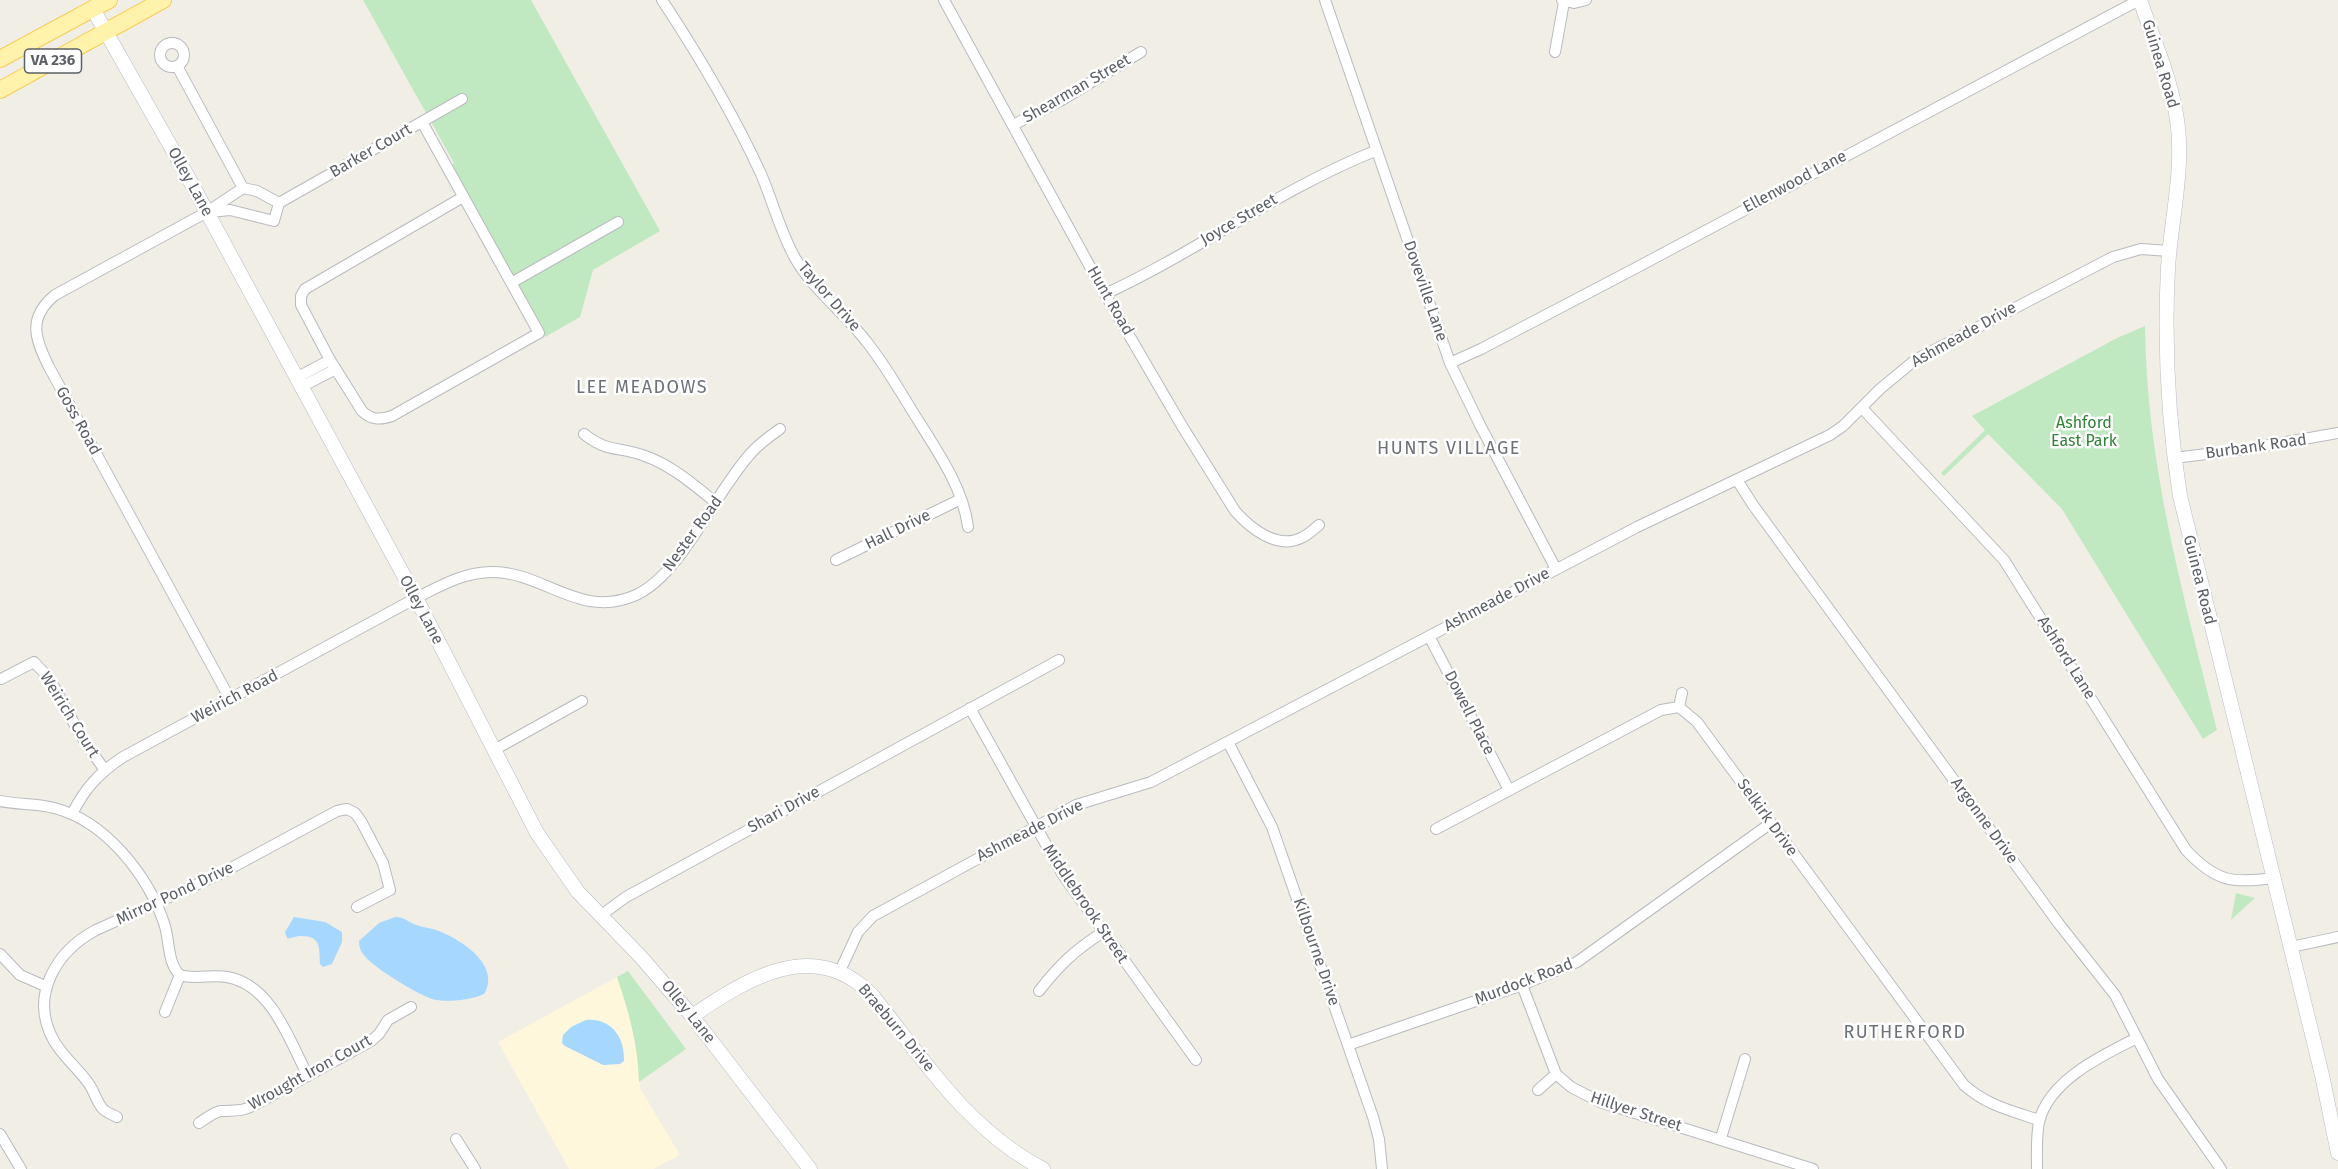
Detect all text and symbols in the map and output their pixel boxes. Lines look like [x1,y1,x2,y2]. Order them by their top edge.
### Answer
street label: Guinea Road [2137,17,2183,111]
road number: VA 236 [25,49,82,73]
street label: Shearman Street [1020,50,1134,128]
street label: Barker Court [327,120,415,182]
street label: Olley Lane [163,144,217,220]
street label: Ellenwood Lane [1740,147,1850,217]
street label: Joyce Street [1197,190,1281,250]
street label: Doveville Lane [1399,238,1451,344]
street label: Taylor Drive [794,258,864,336]
street label: Hunt Road [1083,263,1137,339]
street label: Ashmeade Drive [1908,298,2020,372]
district label: LEE MEADOWS [576,377,708,399]
street label: Goss Road [51,383,105,459]
park label: Ashford East Park [2051,414,2117,452]
street label: Burbank Road [2204,430,2308,464]
district label: HUNTS VILLAGE [1377,438,1521,460]
street label: Nester Road [659,492,727,576]
street label: Hall Drive [862,506,934,554]
street label: Guinea Road [2179,533,2219,627]
street label: Ashmeade Drive [1441,564,1553,636]
street label: Olley Lane [395,572,447,648]
street label: Ashford Lane [2033,613,2099,703]
street label: Weirich Road [188,666,282,728]
street label: Dowell Place [1440,668,1498,758]
street label: Weirich Court [35,669,103,761]
street label: Argonne Drive [1946,774,2022,868]
street label: Selkirk Drive [1733,776,1801,860]
street label: Shari Drive [745,782,823,838]
street label: Ashmeade Drive [974,796,1086,866]
street label: Middlebrook Street [1038,841,1132,967]
street label: Mirror Pond Drive [113,858,237,930]
street label: Kilbourne Drive [1289,896,1343,1008]
street label: Murdock Road [1472,955,1576,1009]
street label: Olley Lane [657,977,719,1047]
street label: Braeburn Drive [854,980,938,1076]
district label: RUTHERFORD [1843,1022,1967,1044]
street label: Wrought Iron Court [245,1031,375,1115]
street label: Hillyer Street [1588,1088,1684,1136]

